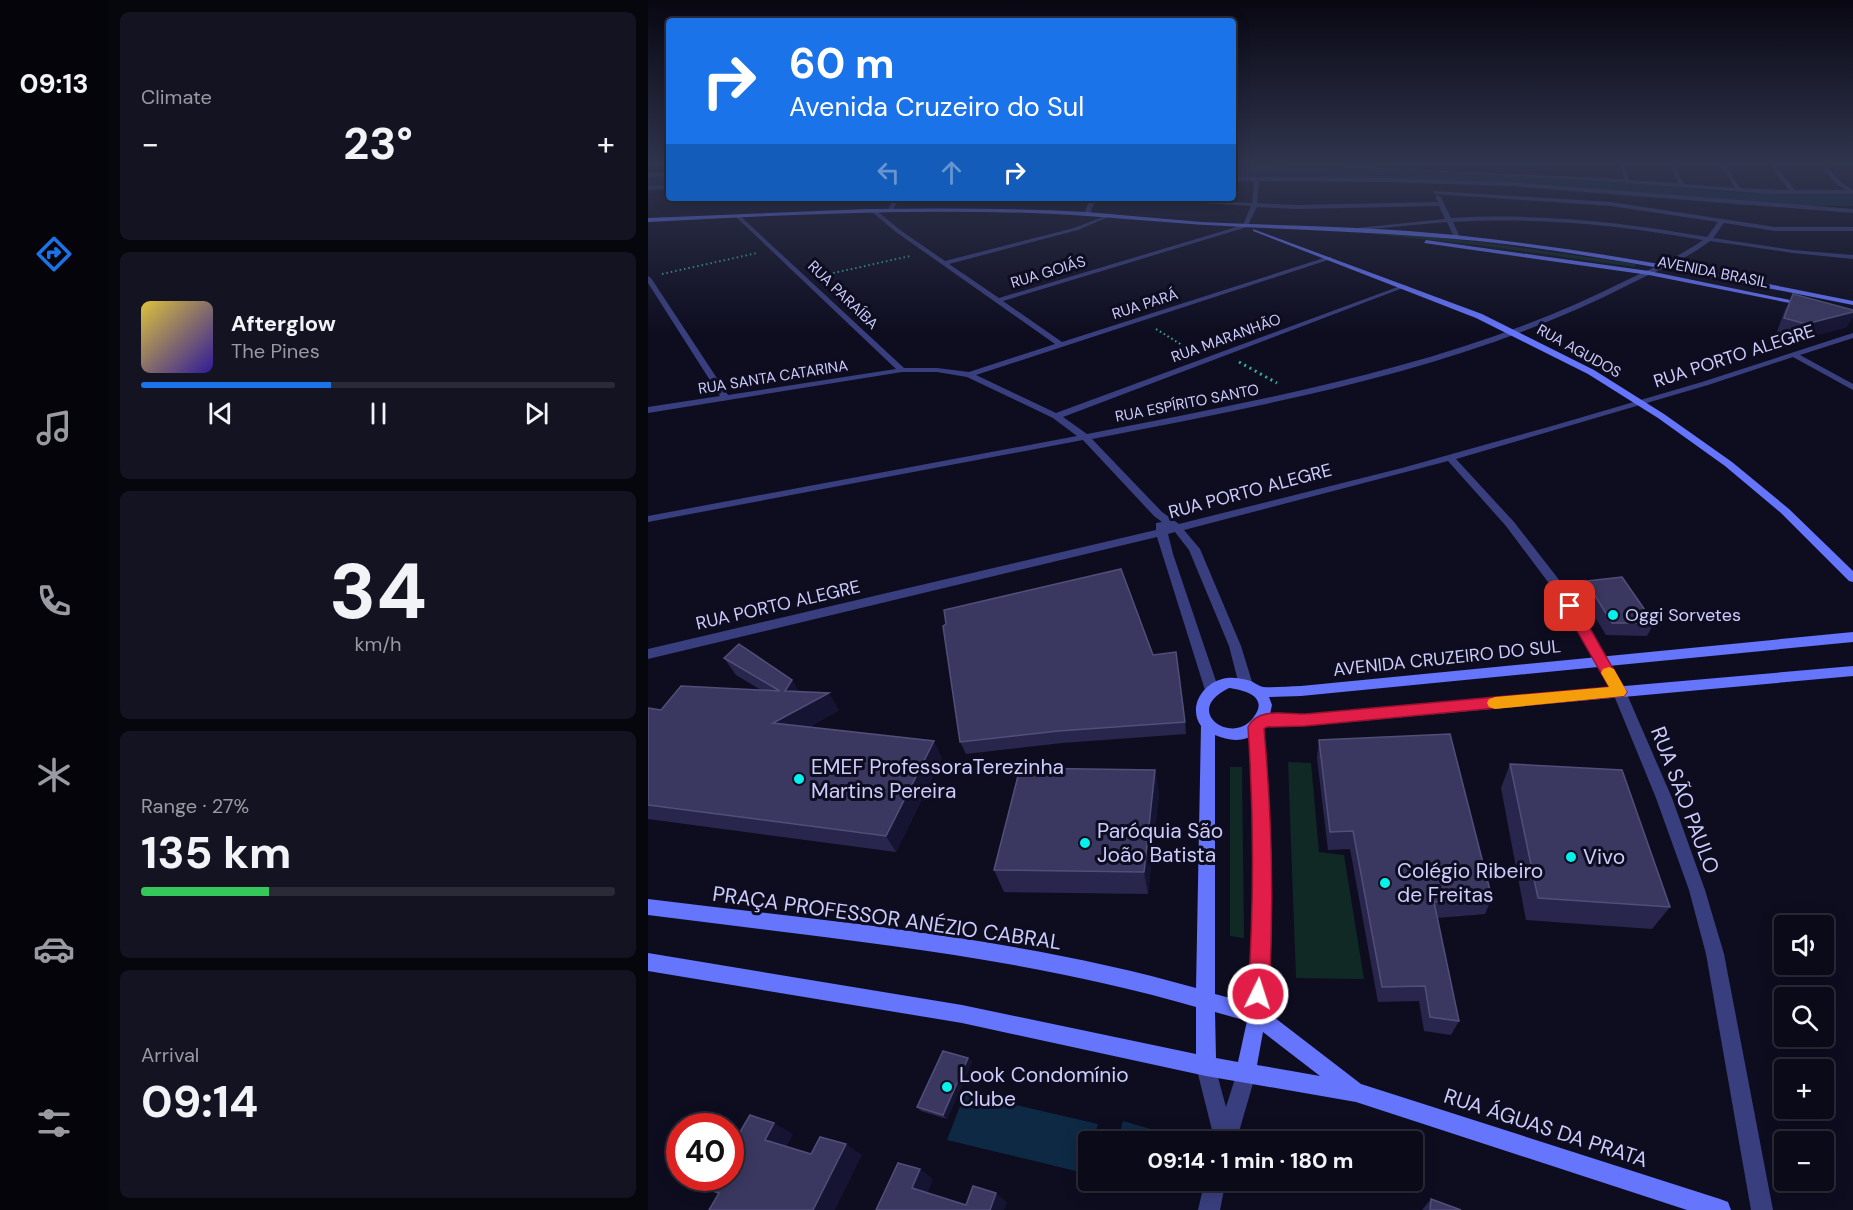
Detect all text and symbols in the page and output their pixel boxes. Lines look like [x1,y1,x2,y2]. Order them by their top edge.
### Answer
text: 60 m [789,36,895,91]
icon: right [690,42,768,120]
text: 09:13 [19,66,89,101]
text: Climate [141,84,212,110]
text: Avenida Cruzeiro do Sul [789,89,1084,124]
text: 23° [343,114,413,173]
text: − [141,122,159,165]
text: + [597,122,615,165]
icon: left [872,156,905,189]
icon: ahead [935,156,968,189]
icon: right [998,156,1031,189]
icon: directions [33,233,75,275]
street label: RUA GOIÁS [1008,251,1088,293]
street label: AVENIDA BRASIL [1656,251,1770,293]
street label: RUA PARAÍBA [803,256,883,334]
street label: RUA PARÁ [1109,284,1181,324]
text: Afterglow [231,309,336,338]
street label: RUA MARANHÃO [1168,309,1284,367]
street label: RUA PORTO ALEGRE [1650,319,1818,393]
street label: RUA AGUDOS [1533,320,1625,383]
text: The Pines [231,338,320,364]
street label: RUA SANTA CATARINA [697,355,849,399]
street label: RUA ESPÍRITO SANTO [1113,379,1261,427]
icon: previous [204,397,237,430]
icon: pause [362,397,395,430]
icon: next [520,397,553,430]
icon: music [33,407,75,449]
street label: RUA PORTO ALEGRE [1166,458,1334,524]
text: 34 [329,541,427,642]
street label: RUA PORTO ALEGRE [693,574,863,636]
icon: phone [33,580,75,622]
pin [1544,580,1595,631]
icon: arrive [1553,589,1586,622]
place label: Oggi Sorvetes [1625,603,1741,627]
marker: Oggi Sorvetes [1606,608,1620,622]
text: km/h [354,631,402,657]
street label: AVENIDA CRUZEIRO DO SUL [1332,634,1562,682]
street label: RUA SÃO PAULO [1644,722,1726,878]
place label: EMEF ProfessoraTerezinha Martins Pereira [811,753,1064,805]
icon: climate [33,754,75,796]
marker: EMEF ProfessoraTerezinha Martins Pereira [792,772,806,786]
text: Range · 27% [141,793,249,819]
place label: Paróquia São João Batista [1097,817,1223,869]
text: 135 km [141,823,291,882]
marker: Paróquia São João Batista [1078,836,1092,850]
place label: Vivo [1583,843,1625,871]
marker: Vivo [1564,850,1578,864]
place label: Colégio Ribeiro de Freitas [1397,857,1543,909]
marker: Colégio Ribeiro de Freitas [1378,876,1392,890]
street label: PRAÇA PROFESSOR ANÉZIO CABRAL [711,880,1063,956]
map controls [1774,915,1834,1191]
button: sound [1774,915,1834,975]
icon: car [33,928,75,970]
position arrow [1226,962,1290,1026]
button: search [1774,987,1834,1047]
text: Arrival [141,1042,199,1068]
button: + [1774,1059,1834,1119]
place label: Look Condomínio Clube [959,1061,1129,1113]
text: 09:14 [141,1072,258,1131]
marker: Look Condomínio Clube [940,1080,954,1094]
street label: RUA ÁGUAS DA PRATA [1440,1082,1652,1174]
icon: filters [33,1102,75,1144]
speed limit sign: 40 [666,1113,744,1191]
button: − [1774,1131,1834,1191]
text: 09:14 · 1 min · 180 m [1148,1146,1353,1175]

